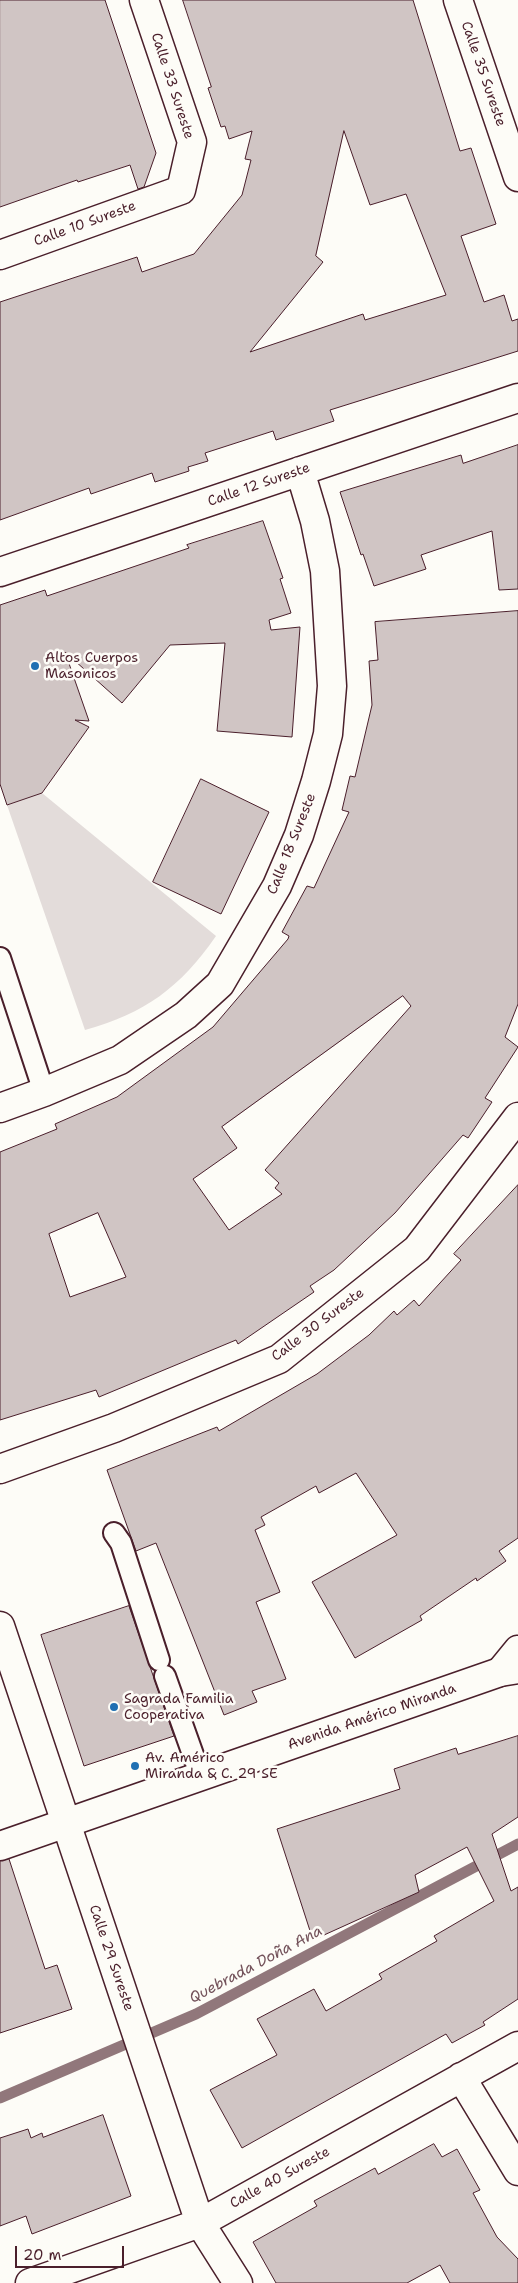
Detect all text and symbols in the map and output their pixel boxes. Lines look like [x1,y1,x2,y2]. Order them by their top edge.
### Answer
street label: Calle 35 Sureste [457,19,509,129]
street label: Calle 33 Sureste [147,31,197,141]
street label: Calle 10 Sureste [32,198,138,250]
street label: Calle 12 Sureste [206,460,312,510]
place label: Altos Cuerpos Masonicos [45,650,138,682]
marker: Altos Cuerpos Masonicos [29,660,41,672]
street label: Calle 18 Sureste [264,791,320,897]
street label: Calle 30 Sureste [268,1285,368,1365]
street label: Avenida Américo Miranda [286,1680,458,1754]
place label: Sagrada Familia Cooperativa [124,1691,233,1724]
marker: Sagrada Familia Cooperativa [108,1701,120,1713]
place label: Av. Américo Miranda & C. 29 SE [145,1750,278,1782]
marker: Av. Américo Miranda & C. 29 SE [129,1760,141,1772]
street label: Calle 29 Sureste [85,1903,137,2013]
water label: Quebrada Doña Ana [186,1922,326,2008]
street label: Calle 40 Sureste [227,2144,333,2212]
scale bar [18,2236,126,2268]
text: 20 m [23,2245,62,2265]

